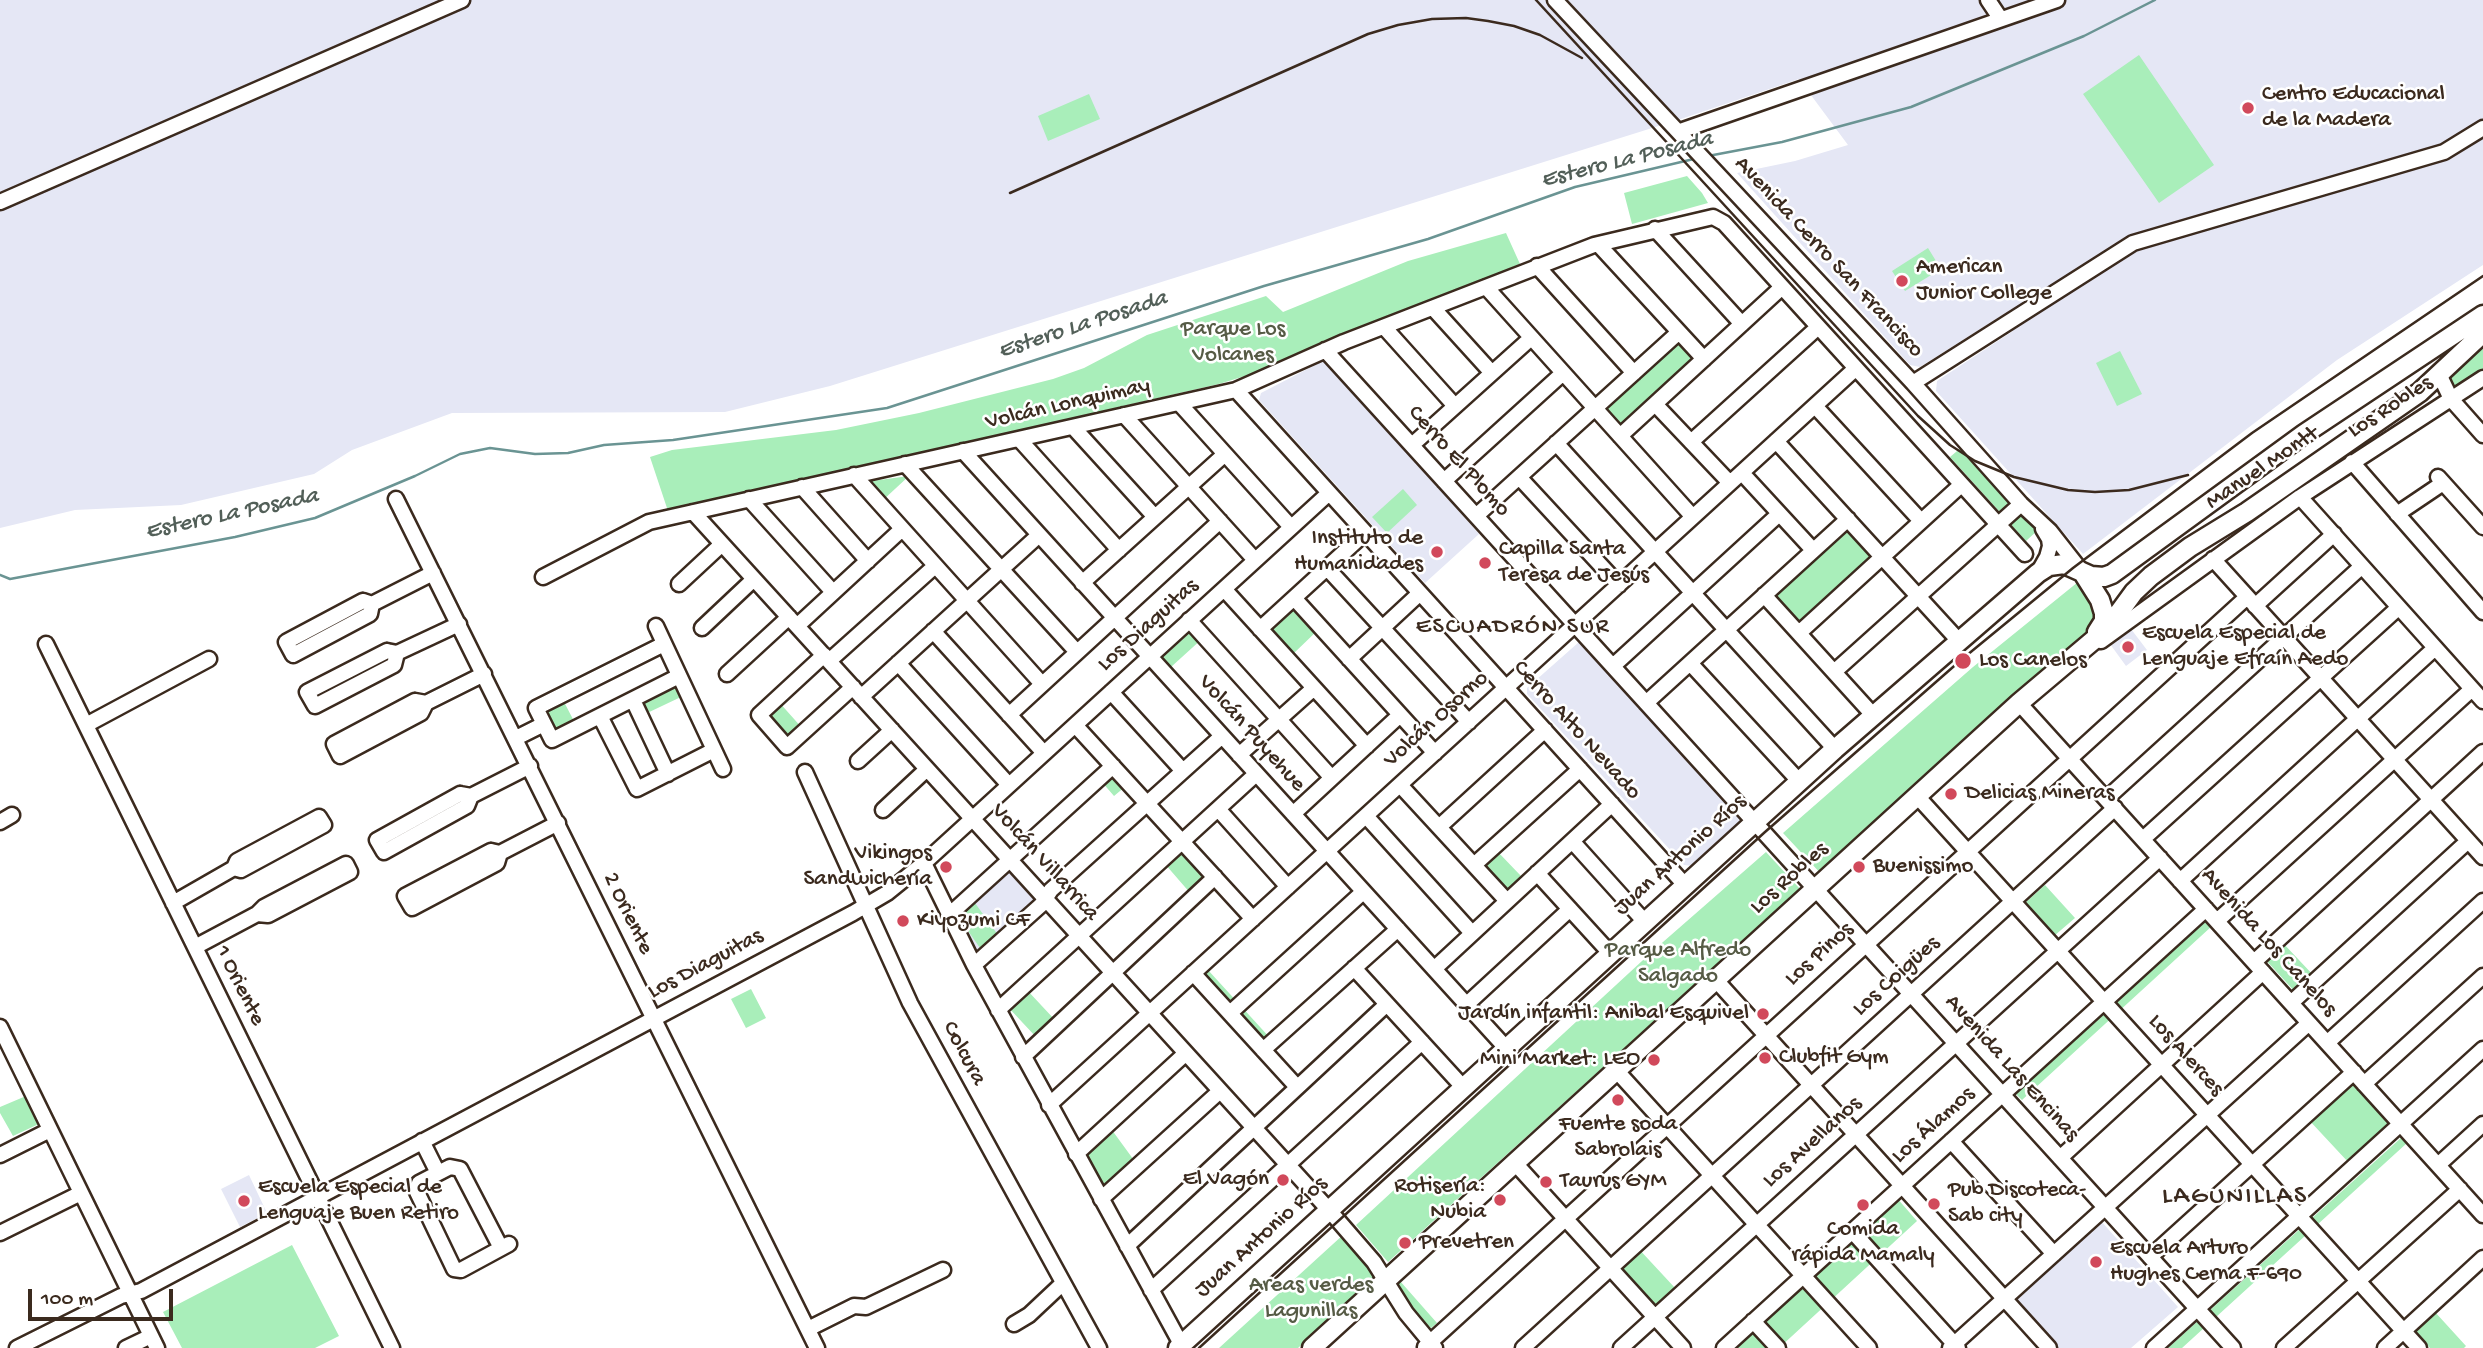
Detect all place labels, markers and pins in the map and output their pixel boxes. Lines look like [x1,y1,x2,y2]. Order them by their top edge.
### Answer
place label: Centro Educacional de la Madera [2262,81,2445,135]
marker: Centro Educacional de la Madera [2240,100,2256,116]
place label: American Junior College [1916,254,2052,308]
marker: American Junior College [1894,273,1910,289]
place label: Instituto de Humanidades [1294,525,1423,579]
place label: Capilla Santa Teresa de Jesús [1499,536,1649,590]
marker: Instituto de Humanidades [1429,544,1445,560]
marker: Capilla Santa Teresa de Jesús [1477,555,1493,571]
place label: Escuela Especial de Lenguaje Efraín Aedo [2142,620,2348,674]
marker: Escuela Especial de Lenguaje Efraín Aedo [2120,639,2136,655]
place label: Los Canelos [1979,647,2087,675]
marker: Los Canelos [1953,651,1973,671]
place label: Delicias Mineras [1965,780,2115,808]
marker: Delicias Mineras [1943,786,1959,802]
place label: Vikingos Sandwichería [803,840,932,894]
place label: Buenissimo [1873,853,1974,881]
marker: Vikingos Sandwichería [938,859,954,875]
marker: Buenissimo [1851,859,1867,875]
place label: Kiyozumi CF [917,907,1030,935]
marker: Kiyozumi CF [895,913,911,929]
place label: Jardín infantil: Anibal Esquivel [1458,1000,1749,1028]
marker: Jardín infantil: Anibal Esquivel [1755,1006,1771,1022]
place label: Clubfit Gym [1779,1044,1888,1072]
place label: Mini Market: LEO [1480,1046,1640,1074]
marker: Clubfit Gym [1757,1050,1773,1066]
marker: Mini Market: LEO [1646,1052,1662,1068]
marker: Fuente soda Sabrolais [1610,1092,1626,1108]
place label: Fuente soda Sabrolais [1559,1111,1677,1165]
place label: El Vagón [1183,1166,1269,1194]
place label: Taurus GYM [1560,1168,1666,1196]
marker: El Vagón [1275,1172,1291,1188]
place label: Rotisería: Nubia [1394,1173,1486,1227]
place label: Escuela Especial de Lenguaje Buen Retiro [258,1174,459,1228]
marker: Taurus GYM [1538,1174,1554,1190]
place label: Pub Discoteca- Sab city [1948,1177,2086,1231]
marker: Rotisería: Nubia [1492,1192,1508,1208]
marker: Escuela Especial de Lenguaje Buen Retiro [236,1193,252,1209]
marker: Pub Discoteca- Sab city [1926,1196,1942,1212]
marker: Comida rápida Mamaly [1855,1197,1871,1213]
place label: Comida rápida Mamaly [1791,1216,1935,1270]
place label: Prevetren [1419,1229,1514,1257]
marker: Prevetren [1397,1235,1413,1251]
place label: Escuela Arturo Hughes Cerna F-690 [2110,1235,2302,1289]
marker: Escuela Arturo Hughes Cerna F-690 [2088,1254,2104,1270]

